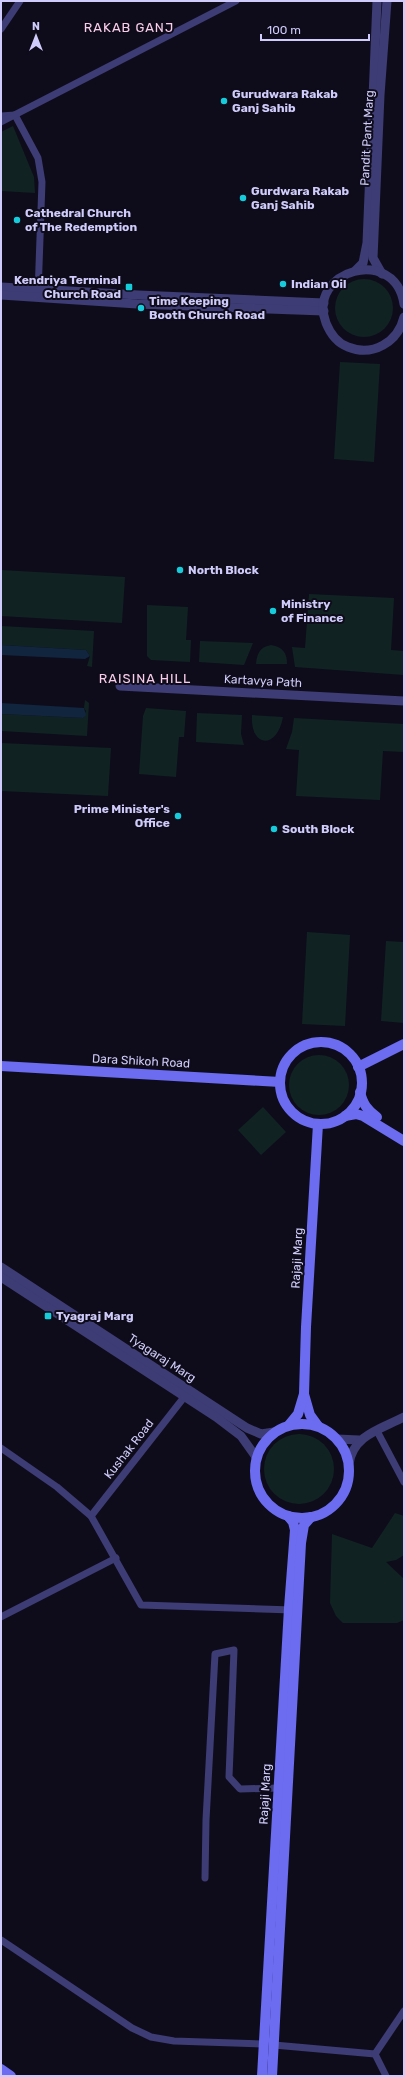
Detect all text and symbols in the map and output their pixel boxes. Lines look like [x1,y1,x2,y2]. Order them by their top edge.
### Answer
north arrow [16,16,56,56]
scale bar [261,16,369,42]
text: N [32,20,40,33]
district label: RAKAB GANJ [84,20,174,35]
text: 100 m [267,23,301,37]
place label: Gurudwara Rakab Ganj Sahib [232,87,338,115]
street label: Pandit Pant Marg [357,90,377,186]
marker: Gurudwara Rakab Ganj Sahib [219,96,229,106]
place label: Gurdwara Rakab Ganj Sahib [251,184,350,212]
marker: Gurdwara Rakab Ganj Sahib [238,193,248,203]
place label: Cathedral Church of The Redemption [25,206,137,234]
marker: Cathedral Church of The Redemption [12,215,22,225]
place label: Kendriya Terminal Church Road [14,273,121,301]
place label: Indian Oil [291,277,346,291]
marker: Indian Oil [278,279,288,289]
marker: Kendriya Terminal Church Road [124,282,134,292]
place label: Time Keeping Booth Church Road [149,294,265,322]
marker: Time Keeping Booth Church Road [136,303,146,313]
place label: North Block [188,563,259,577]
marker: North Block [175,565,185,575]
place label: Ministry of Finance [281,597,343,625]
marker: Ministry of Finance [268,606,278,616]
district label: RAISINA HILL [99,671,191,686]
street label: Kartavya Path [224,672,302,690]
place label: Prime Minister's Office [74,802,170,830]
marker: Prime Minister's Office [173,811,183,821]
place label: South Block [282,822,354,836]
marker: South Block [269,824,279,834]
street label: Dara Shikoh Road [92,1051,190,1071]
street label: Rajaji Marg [288,1227,306,1289]
place label: Tyagraj Marg [56,1309,134,1323]
marker: Tyagraj Marg [43,1311,53,1321]
street label: Tyagaraj Marg [126,1331,198,1385]
street label: Kushak Road [101,1416,157,1482]
street label: Rajaji Marg [256,1763,274,1825]

